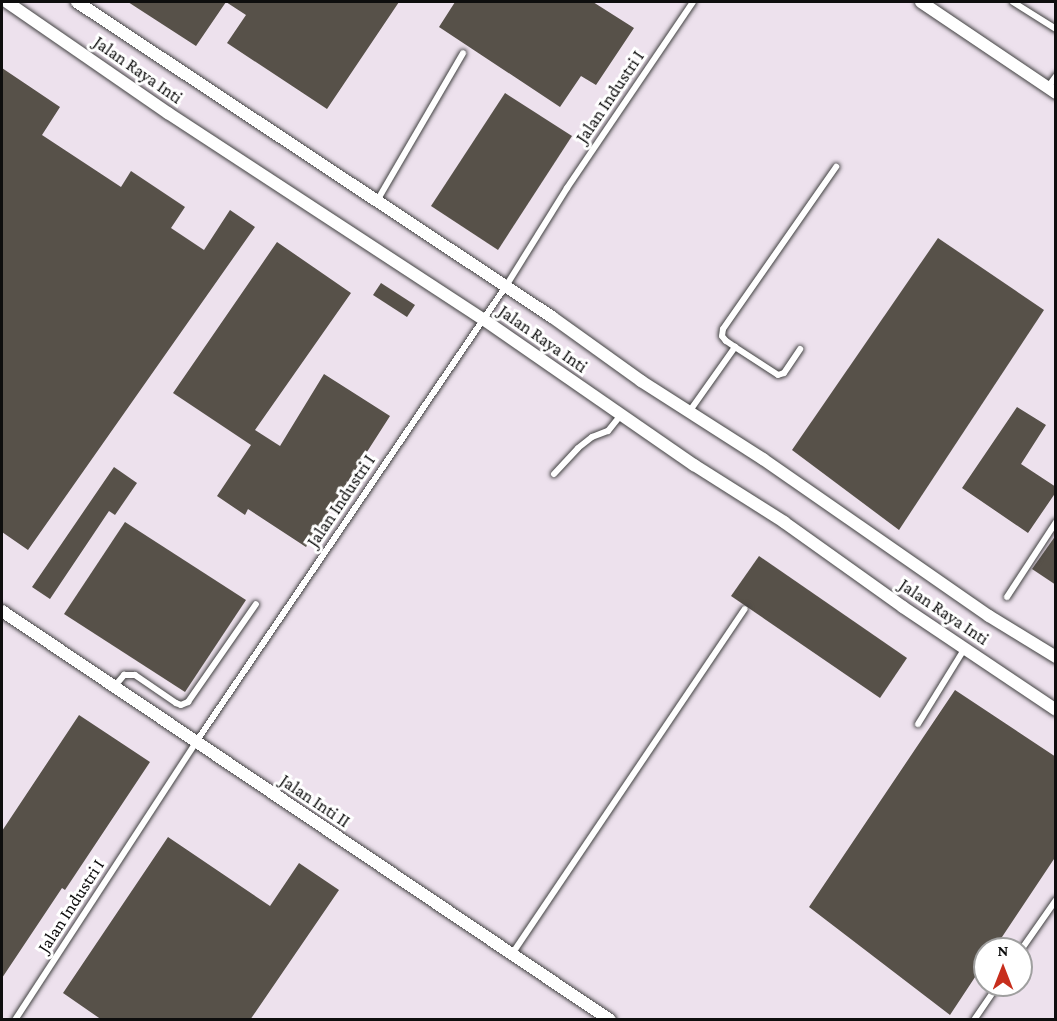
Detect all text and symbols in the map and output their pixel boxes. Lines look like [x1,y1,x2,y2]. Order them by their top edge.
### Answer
street label: Jalan Raya Inti [89,31,187,109]
street label: Jalan Industri I [571,47,649,147]
street label: Jalan Raya Inti [494,300,592,378]
street label: Jalan Industri I [302,451,380,551]
street label: Jalan Raya Inti [895,574,993,650]
street label: Jalan Inti II [276,770,354,832]
street label: Jalan Industri I [33,855,109,957]
north arrow [973,937,1033,997]
text: N [998,942,1008,959]

